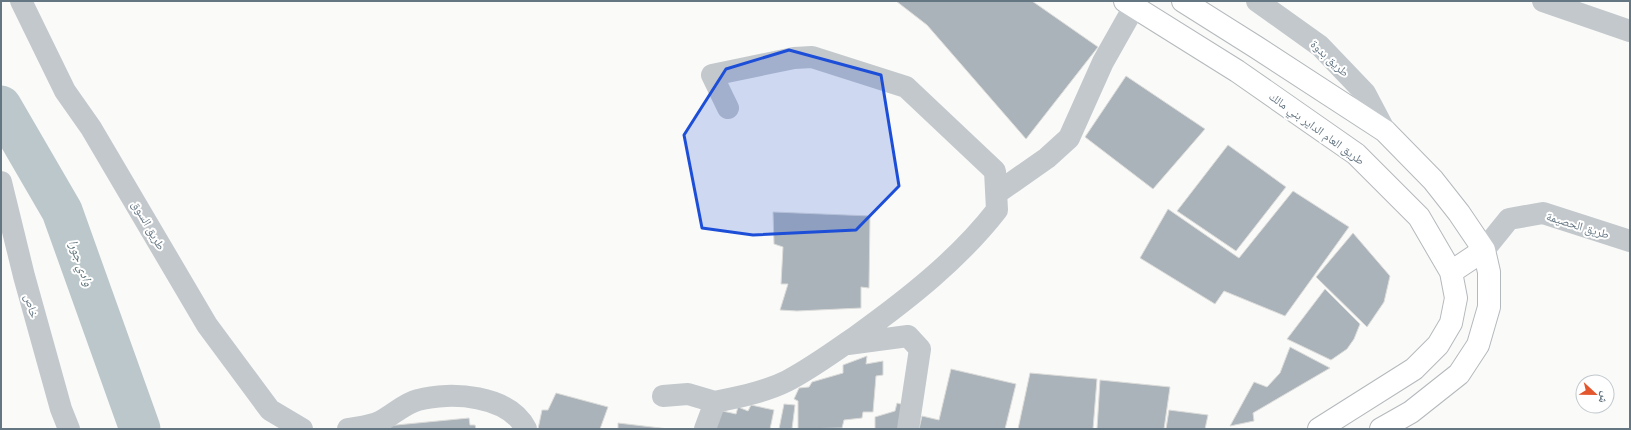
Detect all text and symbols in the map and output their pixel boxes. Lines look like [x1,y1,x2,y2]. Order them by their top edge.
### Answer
street label: طريق بدوة [1307,36,1352,80]
street label: طريق العام الداير بني مالك [1264,88,1368,170]
street label: طريق السوق [129,198,169,253]
street label: طريق الحصيمة [1545,208,1611,242]
water label: وادي جورا [63,237,97,289]
street label: خاص [22,293,42,320]
north arrow [1575,374,1615,414]
text: ش [1595,389,1613,406]

